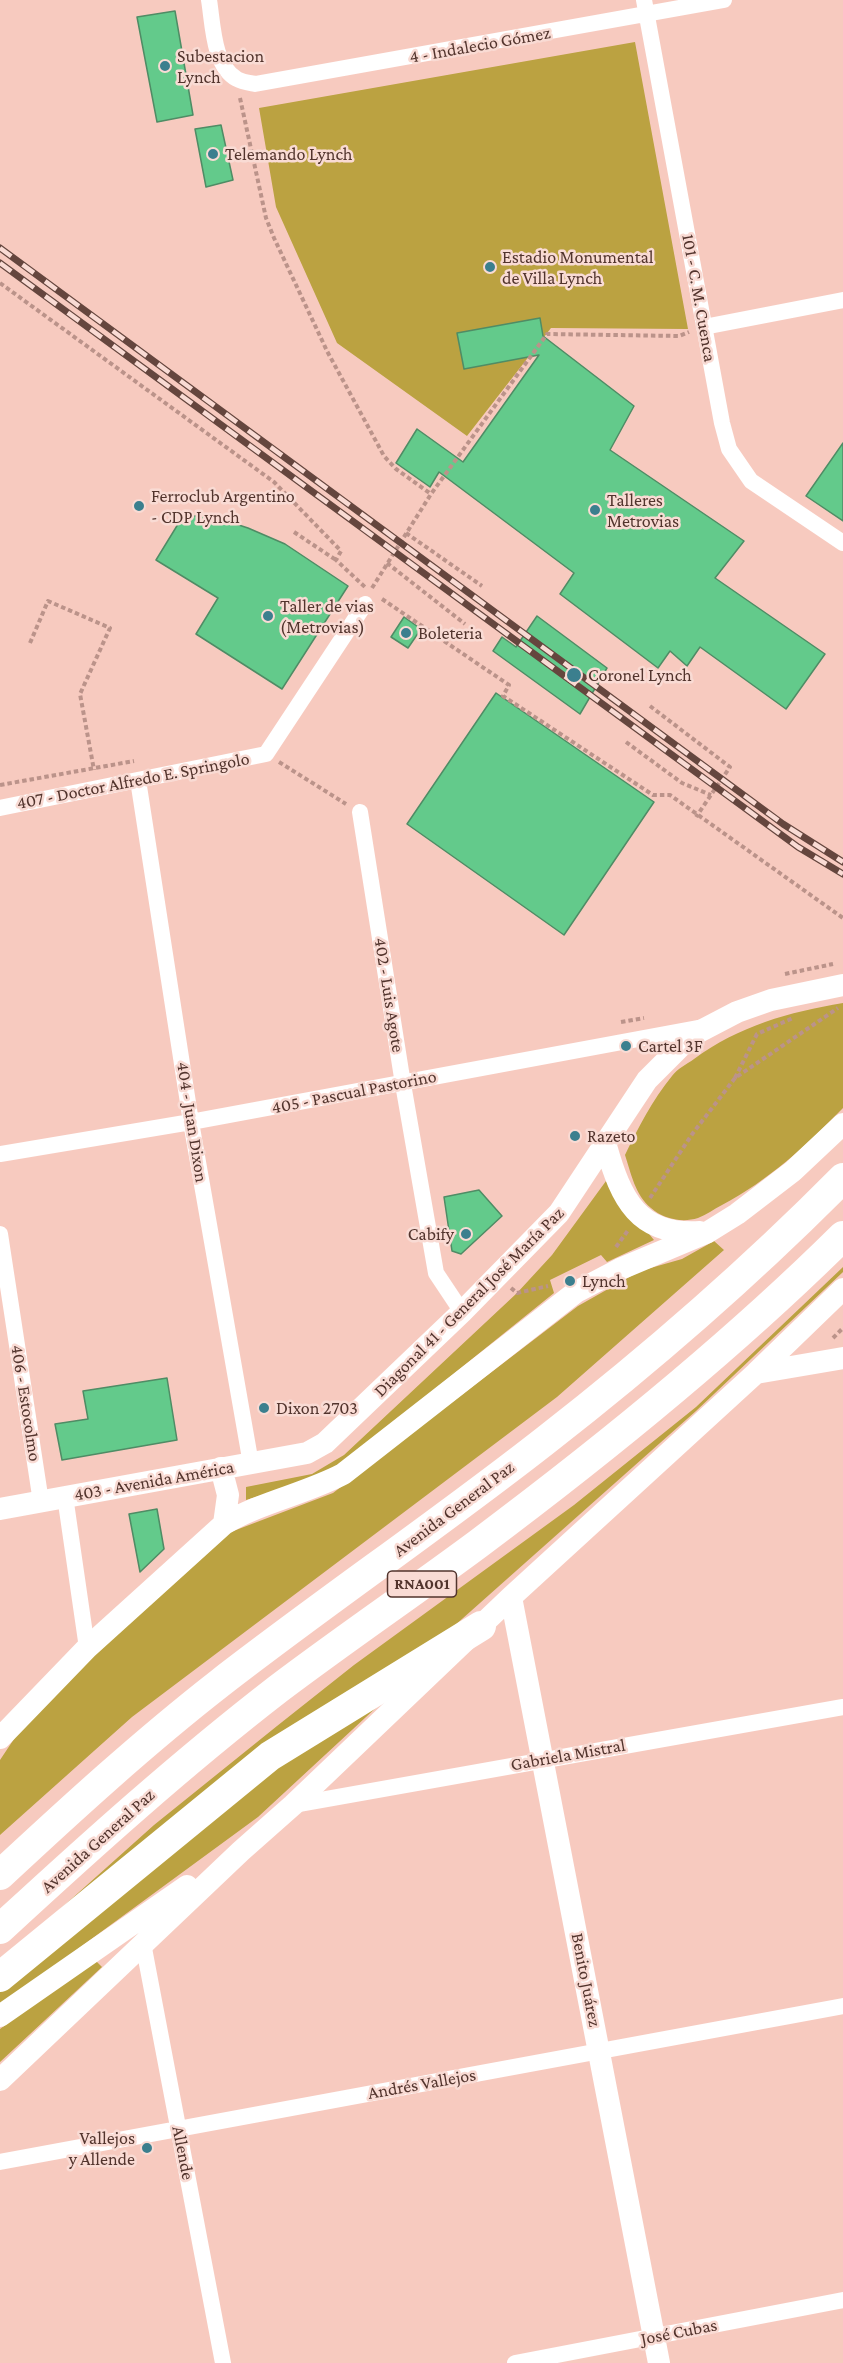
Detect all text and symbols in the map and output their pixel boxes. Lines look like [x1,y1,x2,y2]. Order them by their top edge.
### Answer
street label: 4 - Indalecio Gómez [408,22,552,68]
place label: Subestacion Lynch [177,45,264,88]
marker: Subestacion Lynch [158,59,172,73]
place label: Telemando Lynch [225,143,352,165]
marker: Telemando Lynch [206,147,220,161]
street label: 101 - C. M. Cuenca [677,232,721,364]
place label: Estadio Monumental de Villa Lynch [502,246,654,288]
marker: Estadio Monumental de Villa Lynch [483,260,497,274]
place label: Ferroclub Argentino - CDP Lynch [151,485,295,528]
place label: Talleres Metrovias [607,489,679,532]
marker: Ferroclub Argentino - CDP Lynch [132,499,146,513]
marker: Talleres Metrovias [588,503,602,517]
place label: Taller de vias (Metrovias) [280,595,374,638]
marker: Taller de vias (Metrovias) [261,609,275,623]
place label: Boleteria [418,622,483,644]
marker: Boleteria [399,626,413,640]
place label: Coronel Lynch [588,664,692,686]
marker: Coronel Lynch [565,666,583,684]
street label: 407 - Doctor Alfredo E. Springolo [15,748,251,814]
street label: 402 - Luis Agote [369,936,409,1054]
place label: Cartel 3F [638,1035,703,1057]
marker: Cartel 3F [619,1039,633,1053]
street label: 404 - Juan Dixon [172,1060,212,1184]
street label: 405 - Pascual Pastorino [270,1065,438,1119]
place label: Razeto [587,1125,635,1147]
marker: Razeto [568,1129,582,1143]
street label: Diagonal 41 - General José María Paz [369,1202,569,1402]
place label: Cabify [408,1223,454,1245]
marker: Cabify [459,1227,473,1241]
place label: Lynch [582,1270,626,1292]
marker: Lynch [563,1274,577,1288]
street label: 406 - Estocolmo [6,1343,46,1463]
place label: Dixon 2703 [276,1397,358,1419]
marker: Dixon 2703 [257,1401,271,1415]
street label: 403 - Avenida América [72,1456,236,1506]
street label: Avenida General Paz [389,1457,519,1561]
road number: RNA001 [388,1571,456,1597]
street label: Gabriela Mistral [509,1734,627,1776]
street label: Avenida General Paz [37,1784,159,1898]
street label: Benito Juárez [566,1931,606,2029]
street label: Andrés Vallejos [366,2064,478,2104]
street label: Allende [167,2124,199,2182]
place label: Vallejos y Allende [69,2127,135,2170]
marker: Vallejos y Allende [140,2141,154,2155]
street label: José Cubas [639,2314,719,2350]

